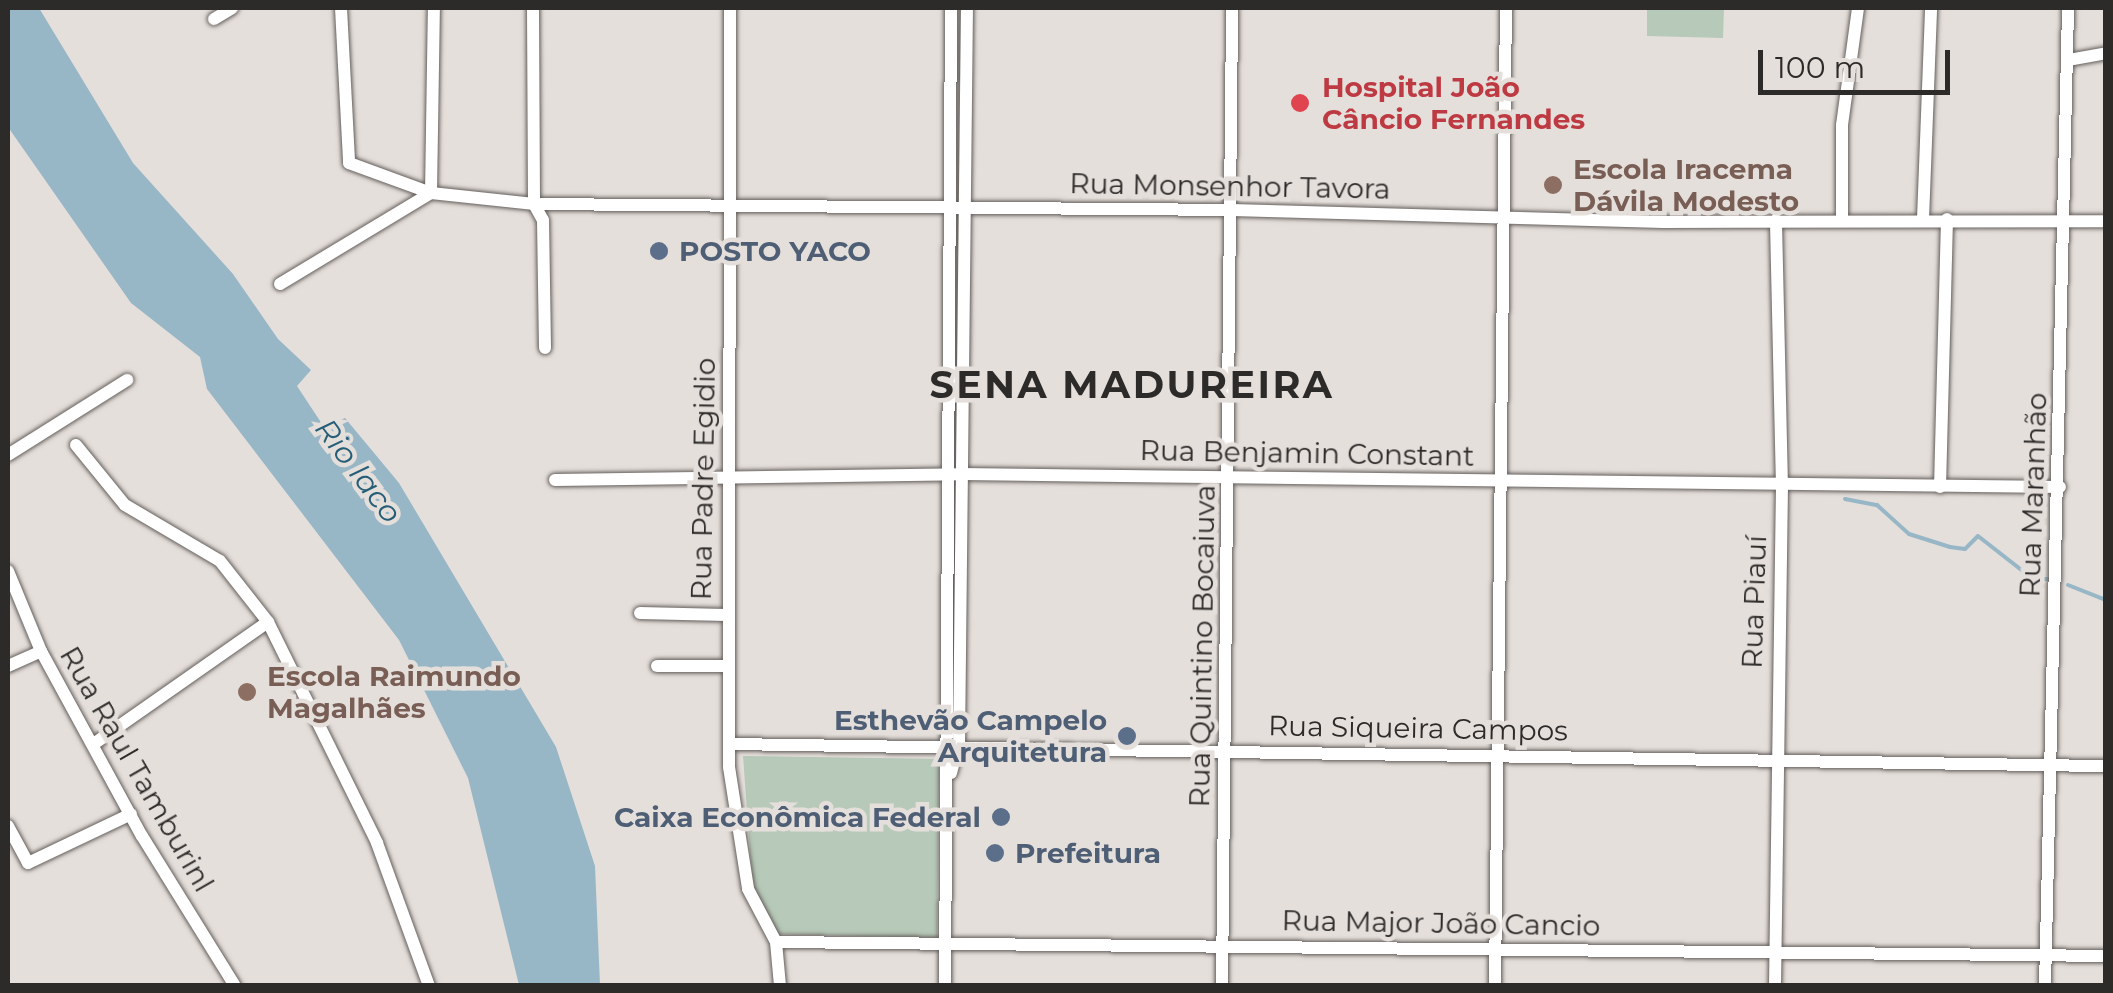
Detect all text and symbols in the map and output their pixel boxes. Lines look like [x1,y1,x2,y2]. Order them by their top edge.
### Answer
scale bar [1763,30,1956,92]
text: 100 m [1775,49,1865,86]
place label: Hospital João Câncio Fernandes [1322,70,1585,136]
marker: Hospital João Câncio Fernandes [1287,90,1313,116]
place label: Escola Iracema Dávila Modesto [1573,152,1799,218]
street label: Rua Monsenhor Tavora [1069,166,1391,206]
marker: Escola Iracema Dávila Modesto [1542,174,1564,196]
place label: POSTO YACO [679,234,871,268]
marker: POSTO YACO [648,240,670,262]
street label: Rua Padre Egidio [684,357,722,601]
district label: SENA MADUREIRA [930,362,1334,408]
street label: Rua Maranhão [2013,392,2053,598]
water label: Rio Iaco [307,412,409,530]
street label: Rua Benjamin Constant [1139,433,1475,473]
street label: Rua Quintino Bocaiuva [1182,484,1222,808]
street label: Rua Piauí [1735,535,1773,669]
street label: Rua Raul Tamburinl [53,640,221,898]
place label: Escola Raimundo Magalhães [267,659,521,725]
marker: Escola Raimundo Magalhães [236,681,258,703]
place label: Esthevão Campelo Arquitetura [834,703,1107,769]
street label: Rua Siqueira Campos [1268,709,1568,747]
marker: Esthevão Campelo Arquitetura [1116,725,1138,747]
place label: Caixa Econômica Federal [614,800,981,834]
marker: Caixa Econômica Federal [990,806,1012,828]
place label: Prefeitura [1015,836,1161,870]
marker: Prefeitura [984,842,1006,864]
street label: Rua Major João Cancio [1281,903,1601,943]

